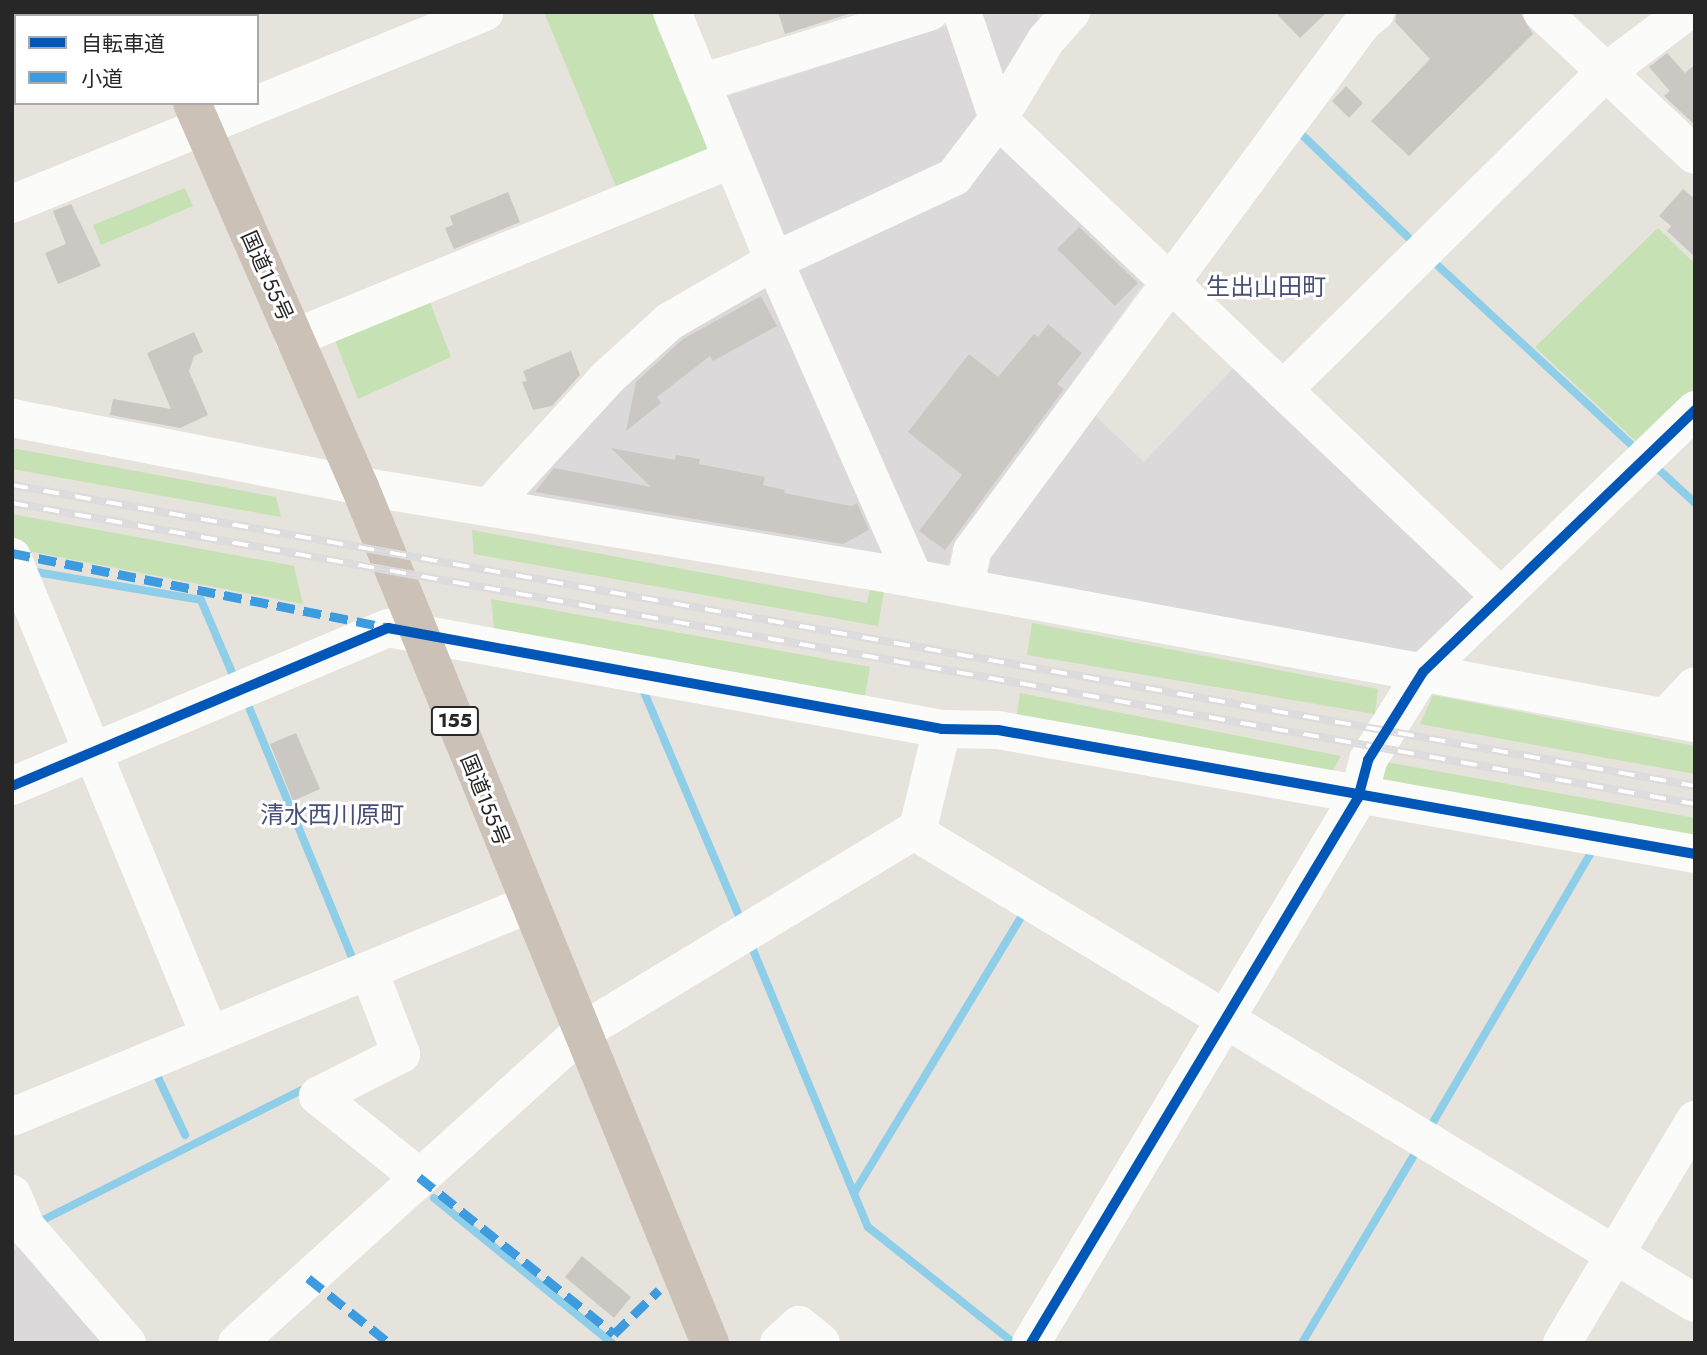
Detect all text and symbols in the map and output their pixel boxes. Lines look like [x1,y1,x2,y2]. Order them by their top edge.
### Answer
legend [14,14,259,105]
text: 自転車道 [81,29,165,59]
text: 小道 [81,64,123,94]
street label: 国道155号 [236,227,298,325]
district label: 生出山田町 [1206,273,1326,301]
road number: 155 [430,706,480,736]
street label: 国道155号 [455,751,515,849]
district label: 清水西川原町 [260,801,404,829]

